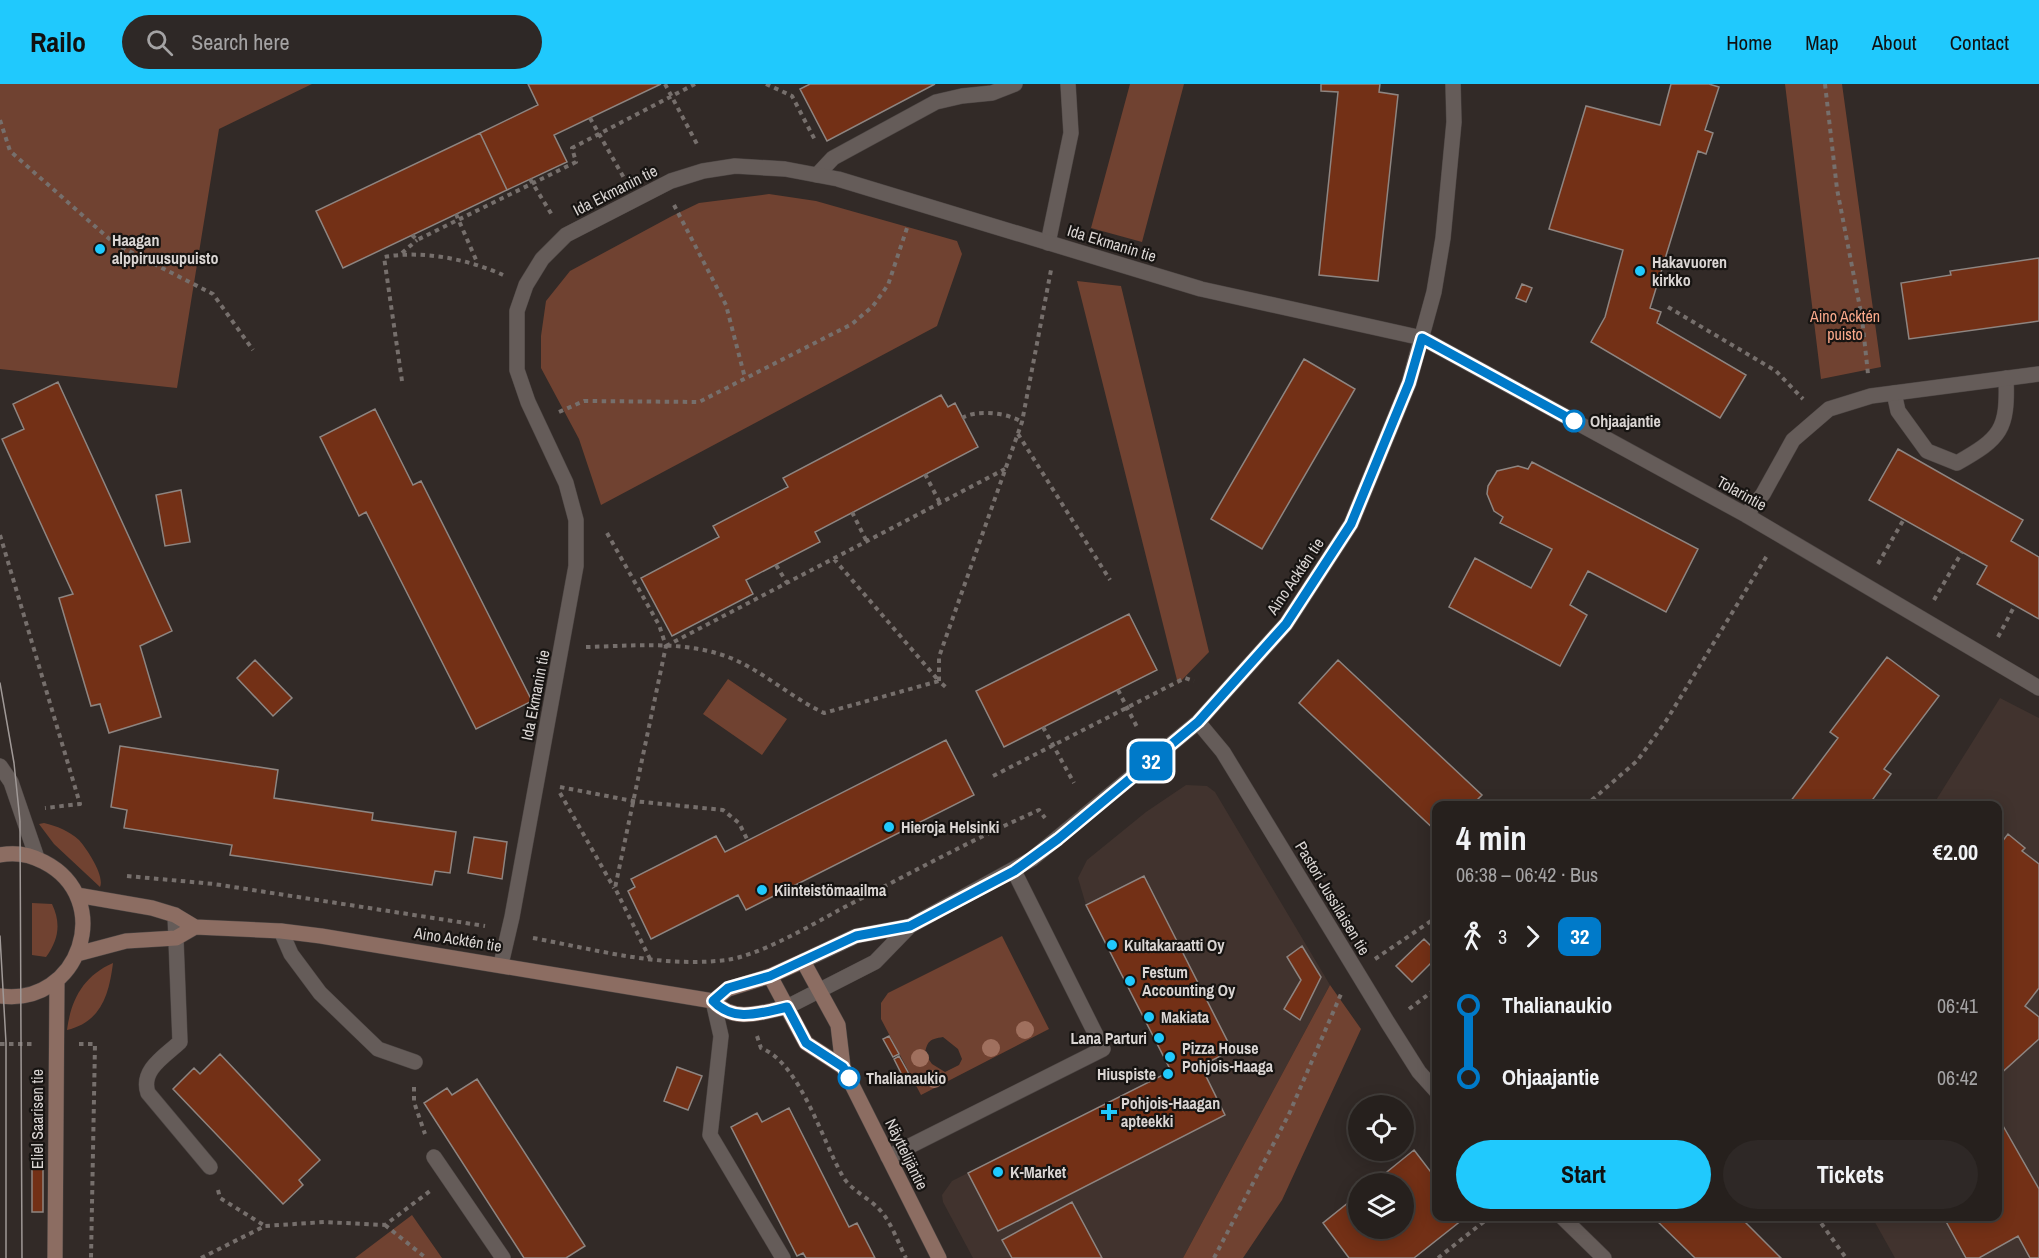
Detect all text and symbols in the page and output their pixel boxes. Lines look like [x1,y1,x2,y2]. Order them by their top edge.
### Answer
search box [122,15,542,69]
text: Railo [30,23,86,61]
icon: search [143,26,176,59]
text: Search here [191,27,289,57]
text: Home [1726,28,1772,57]
text: Map [1805,28,1839,57]
text: About [1872,28,1917,57]
text: Contact [1950,28,2009,57]
street label: Ida Ekmanin tie [569,159,661,221]
street label: Ida Ekmanin tie [1065,219,1159,267]
place label: Haagan alppiruusupuisto [112,229,218,269]
marker: Haagan alppiruusupuisto [93,242,107,256]
place label: Hakavuoren kirkko [1652,251,1727,291]
marker: Hakavuoren kirkko [1633,264,1647,278]
park label: Aino Acktén puisto [1809,305,1880,345]
marker: Ohjaajantie [1563,410,1585,432]
place label: Ohjaajantie [1590,410,1661,432]
street label: Tolarintie [1713,470,1771,516]
street label: Aino Acktén tie [1261,533,1329,620]
street label: Ida Ekmanin tie [515,648,555,742]
line badge: 32 [1124,742,1178,780]
text: 32 [1141,747,1161,776]
place label: Hieroja Helsinki [901,816,999,838]
text: 4 min [1456,816,1527,860]
marker: Hieroja Helsinki [882,820,896,834]
street label: Pastori Jussilaisen tie [1290,837,1376,959]
text: €2.00 [1933,837,1978,867]
text: 06:38 – 06:42 · Bus [1456,861,1598,888]
place label: Kiinteistömaailma [774,879,887,901]
marker: Kiinteistömaailma [755,883,769,897]
icon: walk [1456,920,1489,953]
icon: forward [1516,920,1549,953]
street label: Aino Acktén tie [412,921,503,957]
text: 32 [1570,922,1589,951]
text: 3 [1498,923,1507,950]
place label: Kultakaraatti Oy [1124,934,1225,956]
marker: Kultakaraatti Oy [1105,938,1119,952]
place label: Festum Accounting Oy [1142,961,1236,1001]
marker: Festum Accounting Oy [1123,974,1137,988]
text: Thalianaukio [1502,990,1612,1020]
text: 06:41 [1937,992,1978,1019]
place label: Makiata [1161,1006,1210,1028]
marker: Makiata [1142,1010,1156,1024]
place label: Lana Parturi [1070,1027,1147,1049]
marker: Lana Parturi [1152,1031,1166,1045]
place label: Pizza House Pohjois-Haaga [1182,1037,1274,1077]
marker: Pizza House Pohjois-Haaga [1163,1050,1177,1064]
text: Ohjaajantie [1502,1062,1599,1092]
place label: Hiuspiste [1097,1063,1156,1085]
text: 06:42 [1937,1064,1978,1091]
marker: Thalianaukio [838,1067,860,1089]
place label: Thalianaukio [866,1067,946,1089]
marker: Hiuspiste [1161,1067,1175,1081]
street label: Eliel Saarisen tie [26,1069,48,1169]
place label: Pohjois-Haagan apteekki [1121,1092,1220,1132]
map controls [1348,1095,1414,1239]
button: locate [1348,1095,1414,1161]
marker: Pohjois-Haagan apteekki [1102,1105,1116,1119]
street label: Näyttelijäntie [880,1115,934,1193]
button: Start [1456,1140,1711,1209]
button: Tickets [1723,1140,1978,1209]
place label: K-Market [1010,1161,1067,1183]
marker: K-Market [991,1165,1005,1179]
button: layers [1348,1173,1414,1239]

